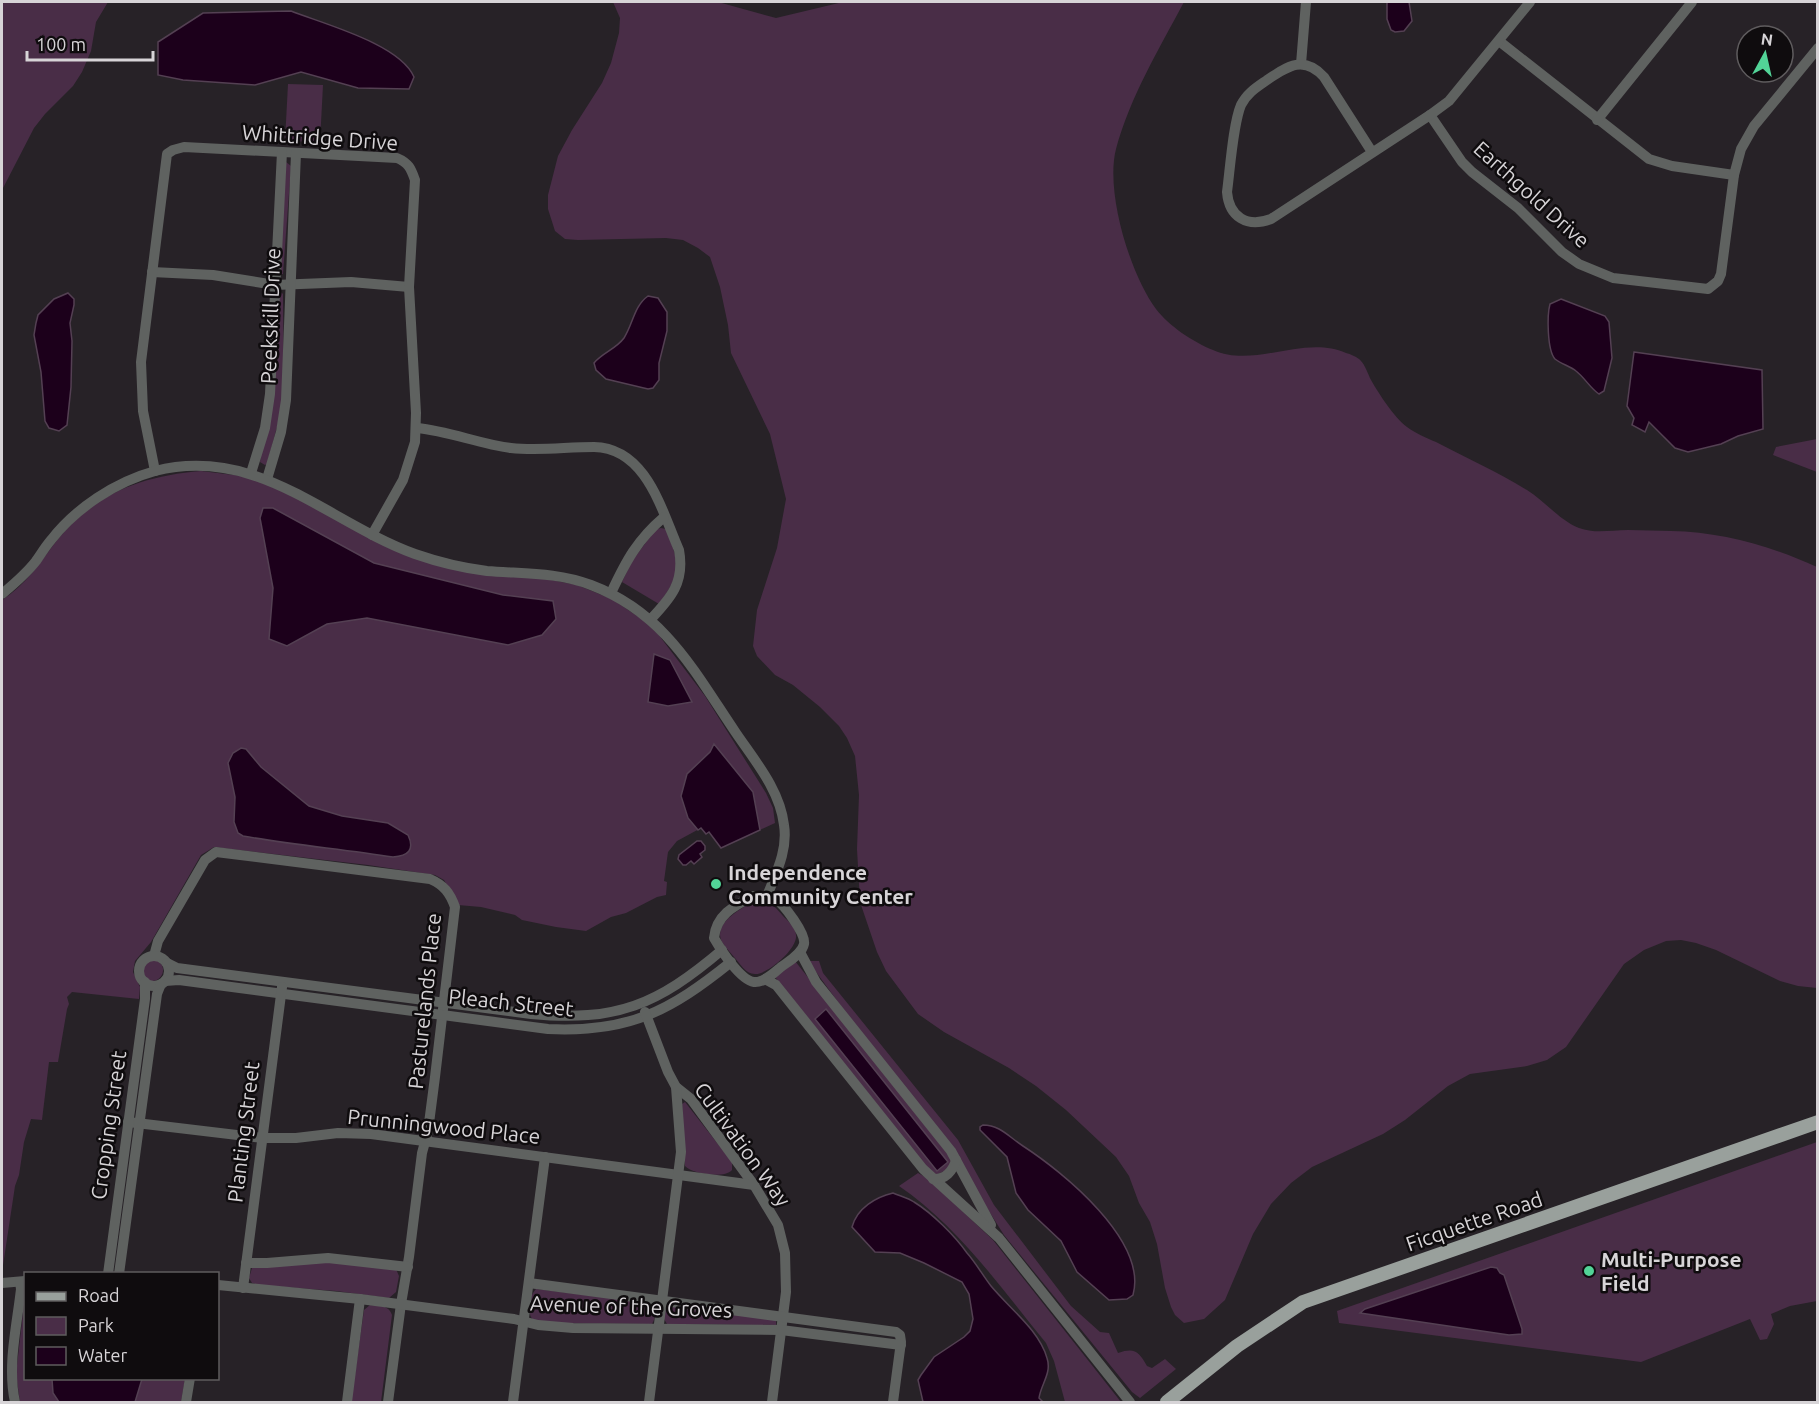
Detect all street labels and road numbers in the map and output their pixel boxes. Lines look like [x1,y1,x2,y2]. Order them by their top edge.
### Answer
street label: Whittridge Drive [241,120,399,154]
street label: Earthgold Drive [1469,136,1595,252]
street label: Peekskill Drive [256,248,284,384]
street label: Pasturelands Place [403,912,445,1090]
street label: Pleach Street [447,983,575,1021]
street label: Cropping Street [86,1049,130,1201]
street label: Planting Street [222,1060,264,1204]
street label: Cultivation Way [690,1078,796,1210]
street label: Prunningwood Place [346,1104,542,1148]
street label: Ficquette Road [1402,1186,1546,1256]
street label: Avenue of the Groves [529,1290,733,1322]

